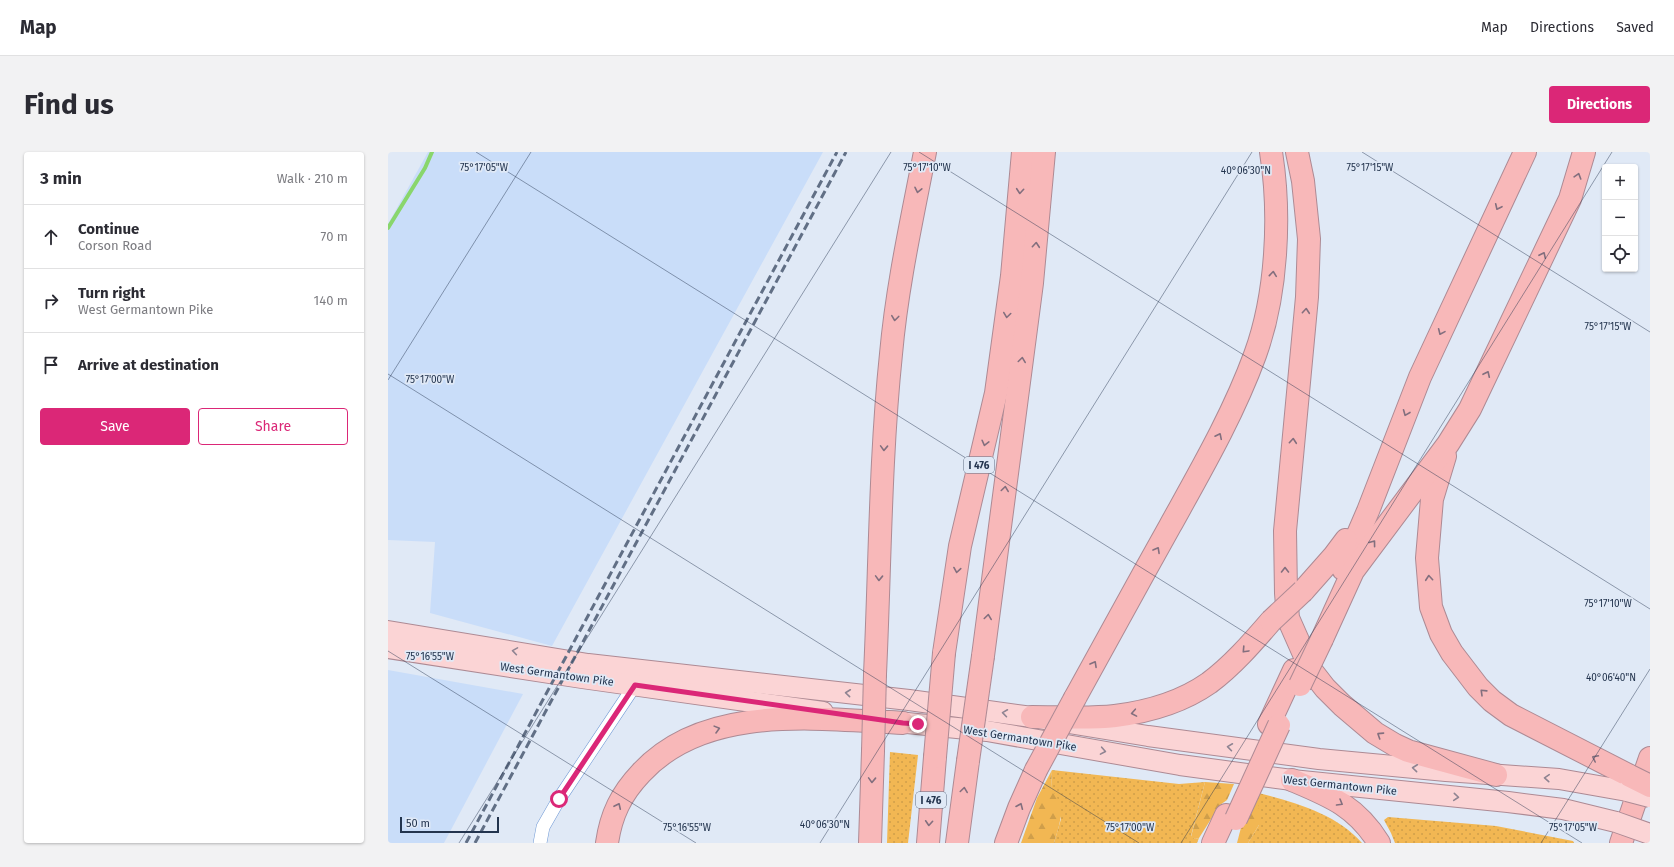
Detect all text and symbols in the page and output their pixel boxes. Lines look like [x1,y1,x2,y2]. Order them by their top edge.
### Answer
text: Map [20,16,57,39]
text: Map [1481,19,1508,36]
text: Directions [1530,19,1594,36]
text: Saved [1616,19,1654,36]
button: Directions [1549,86,1650,123]
text: Find us [24,88,114,121]
text: 75°17'05"W [460,162,509,174]
text: 75°17'10"W [903,162,952,174]
text: 75°17'15"W [1347,162,1394,174]
map controls [1602,164,1638,272]
button: + [1602,164,1638,200]
text: 40°06'30"N [1221,165,1271,177]
text: 3 min [40,168,82,189]
text: Walk · 210 m [277,171,348,186]
one-way arrow [1573,172,1582,179]
one-way arrow [914,187,922,193]
one-way arrow [1015,188,1024,194]
button: − [1602,200,1638,236]
one-way arrow [1495,203,1503,211]
text: Continue [78,220,139,238]
icon: ahead [40,226,62,248]
text: 70 m [321,229,348,244]
button: locate [1602,236,1638,272]
text: Corson Road [78,238,152,253]
one-way arrow [1031,241,1040,248]
one-way arrow [1538,251,1546,259]
one-way arrow [1268,271,1277,277]
text: Turn right [78,284,145,302]
icon: right [40,290,62,312]
text: 140 m [314,293,348,308]
text: West Germantown Pike [78,302,213,317]
one-way arrow [1301,308,1310,314]
one-way arrow [1003,312,1012,318]
one-way arrow [891,315,900,321]
text: 75°17'15"W [1585,321,1632,333]
one-way arrow [1438,327,1446,335]
icon: arrive [40,354,62,376]
text: Arrive at destination [78,356,219,374]
one-way arrow [1017,357,1026,363]
one-way arrow [1482,371,1490,378]
text: 75°17'00"W [406,374,455,386]
button: Save [40,408,190,445]
button: Share [198,408,348,445]
one-way arrow [1403,409,1411,416]
one-way arrow [1214,433,1222,440]
one-way arrow [1289,438,1298,444]
one-way arrow [981,439,989,446]
one-way arrow [880,445,889,451]
road number: I 476 [964,457,994,473]
one-way arrow [1000,485,1009,492]
one-way arrow [1369,541,1376,548]
one-way arrow [1152,547,1159,554]
one-way arrow [953,566,962,573]
one-way arrow [1281,567,1289,573]
one-way arrow [875,575,884,581]
one-way arrow [1424,575,1433,581]
text: 75°17'10"W [1584,598,1633,610]
one-way arrow [983,614,992,620]
one-way arrow [1242,645,1250,653]
one-way arrow [512,648,518,656]
text: 75°16'55"W [406,651,455,663]
street label: West Germantown Pike [499,660,615,689]
one-way arrow [1089,661,1097,668]
text: 40°06'40"N [1586,672,1636,684]
one-way arrow [845,689,851,698]
one-way arrow [1480,690,1488,697]
one-way arrow [1131,708,1137,717]
one-way arrow [1002,709,1008,718]
route end [909,715,927,733]
street label: West Germantown Pike [962,723,1078,754]
one-way arrow [714,725,720,733]
one-way arrow [1377,733,1384,740]
one-way arrow [1227,743,1233,752]
one-way arrow [1099,746,1106,755]
one-way arrow [1592,755,1599,763]
one-way arrow [1412,764,1418,773]
street label: West Germantown Pike [1282,773,1398,798]
one-way arrow [1544,774,1550,783]
one-way arrow [868,777,876,783]
one-way arrow [959,787,968,794]
route start [550,790,568,808]
road number: I 476 [916,792,946,808]
one-way arrow [1453,792,1459,801]
one-way arrow [1336,798,1343,805]
one-way arrow [613,803,621,810]
one-way arrow [1015,803,1023,810]
scale bar [400,815,499,834]
text: 50 m [406,817,430,830]
text: 40°06'30"N [800,819,850,831]
one-way arrow [925,820,934,826]
text: 75°16'55"W [663,822,712,834]
text: 75°17'00"W [1106,822,1155,834]
text: 75°17'05"W [1549,822,1598,834]

